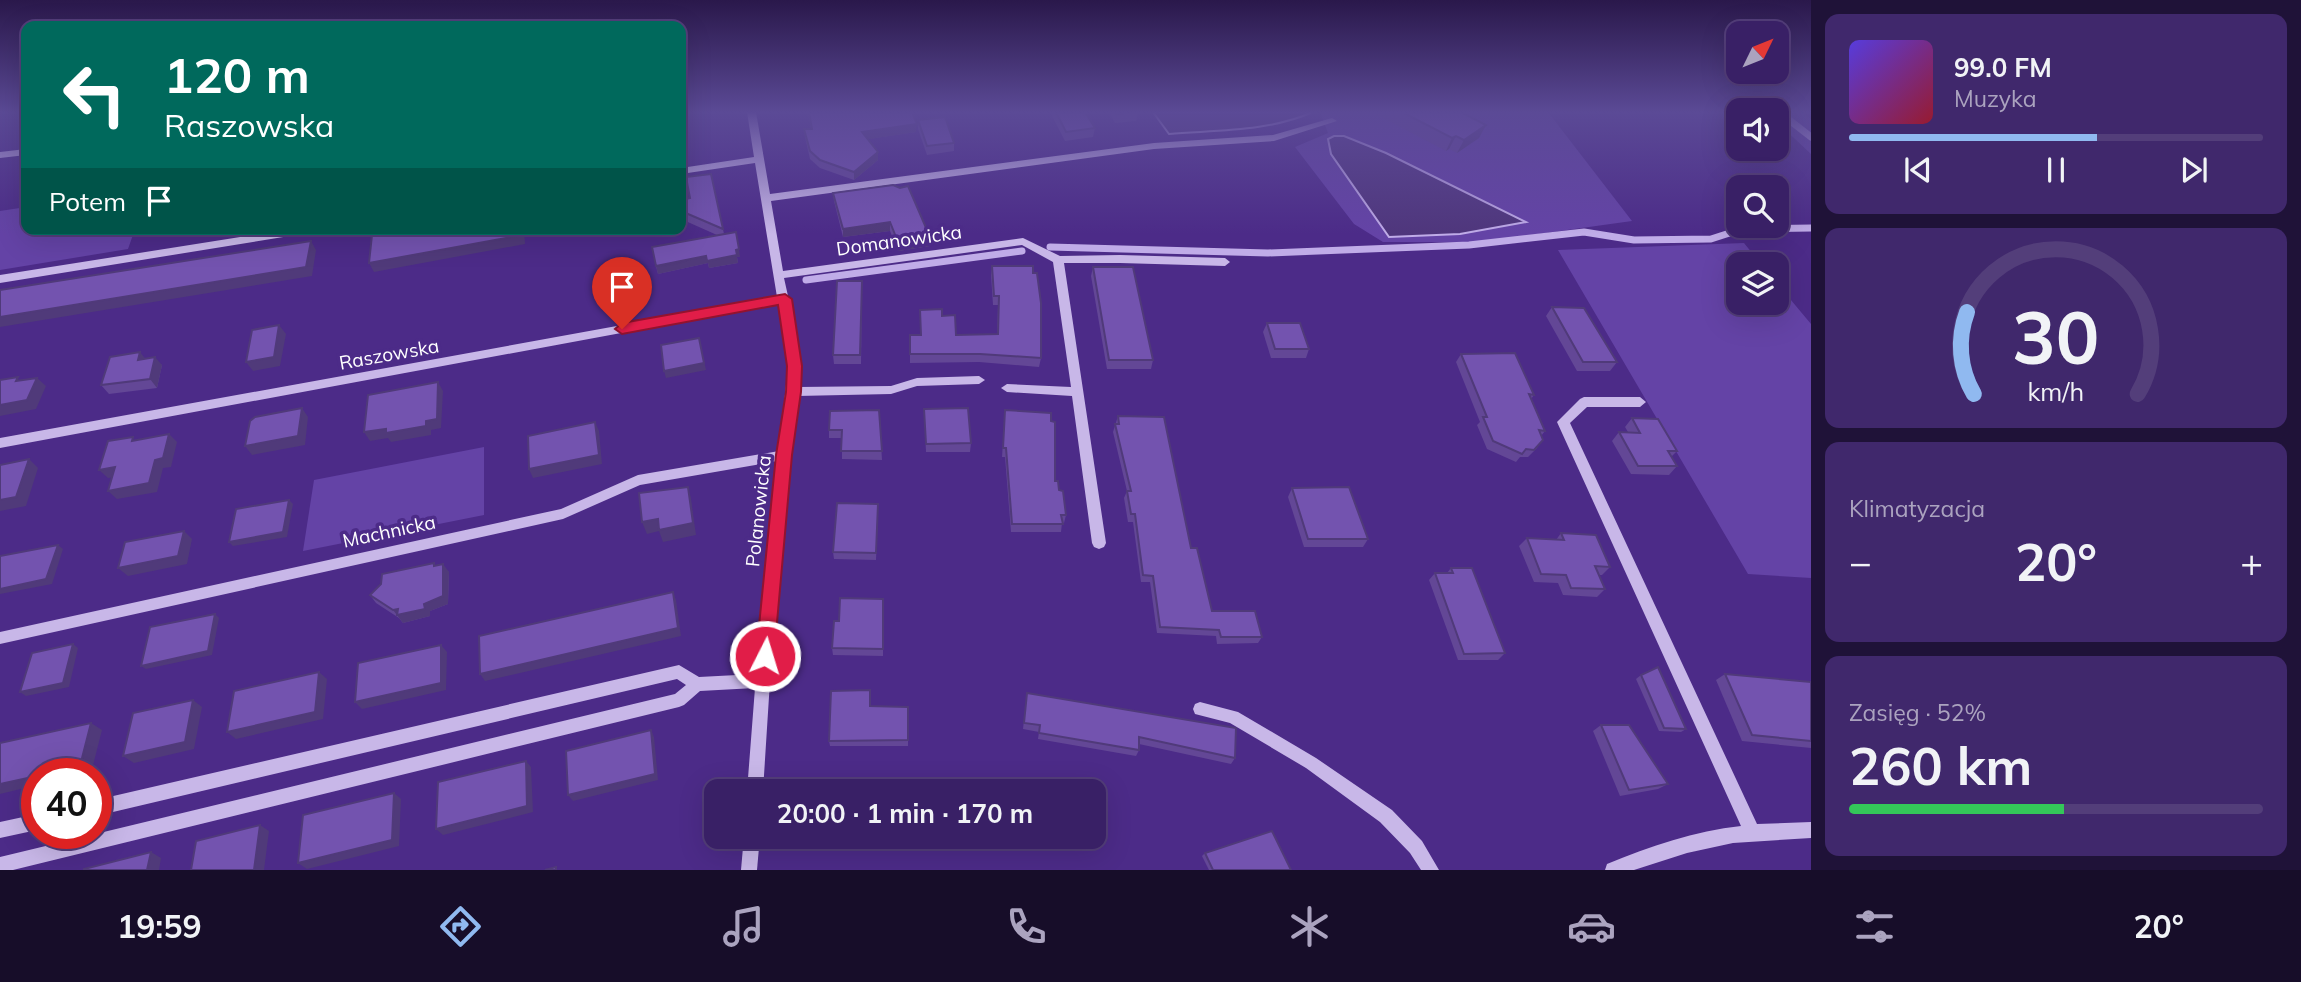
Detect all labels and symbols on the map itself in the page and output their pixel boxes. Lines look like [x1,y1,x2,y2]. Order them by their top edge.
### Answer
north arrow [1726,21,1788,84]
street label: Domanowicka [835,219,963,261]
pin [592,257,652,329]
street label: Raszowska [337,333,441,375]
street label: Polanowicka [740,454,776,568]
street label: Machnicka [340,509,438,553]
position arrow [728,619,802,693]
speed limit sign: 40 [21,758,112,849]

